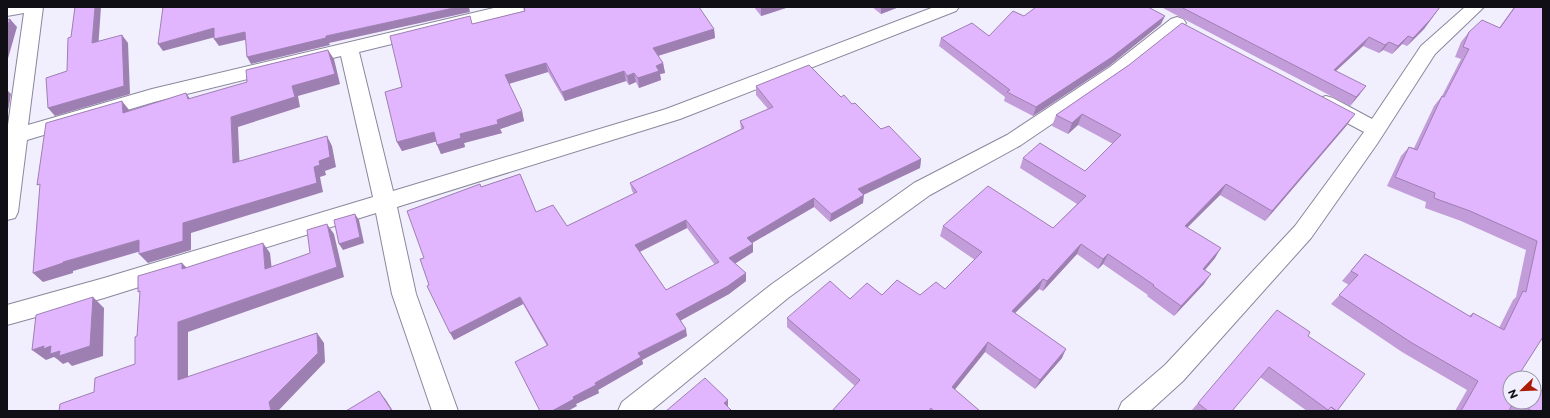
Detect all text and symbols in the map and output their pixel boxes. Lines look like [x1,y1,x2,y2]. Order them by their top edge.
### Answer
north arrow [1502,370,1542,410]
text: N [1505,387,1521,401]

